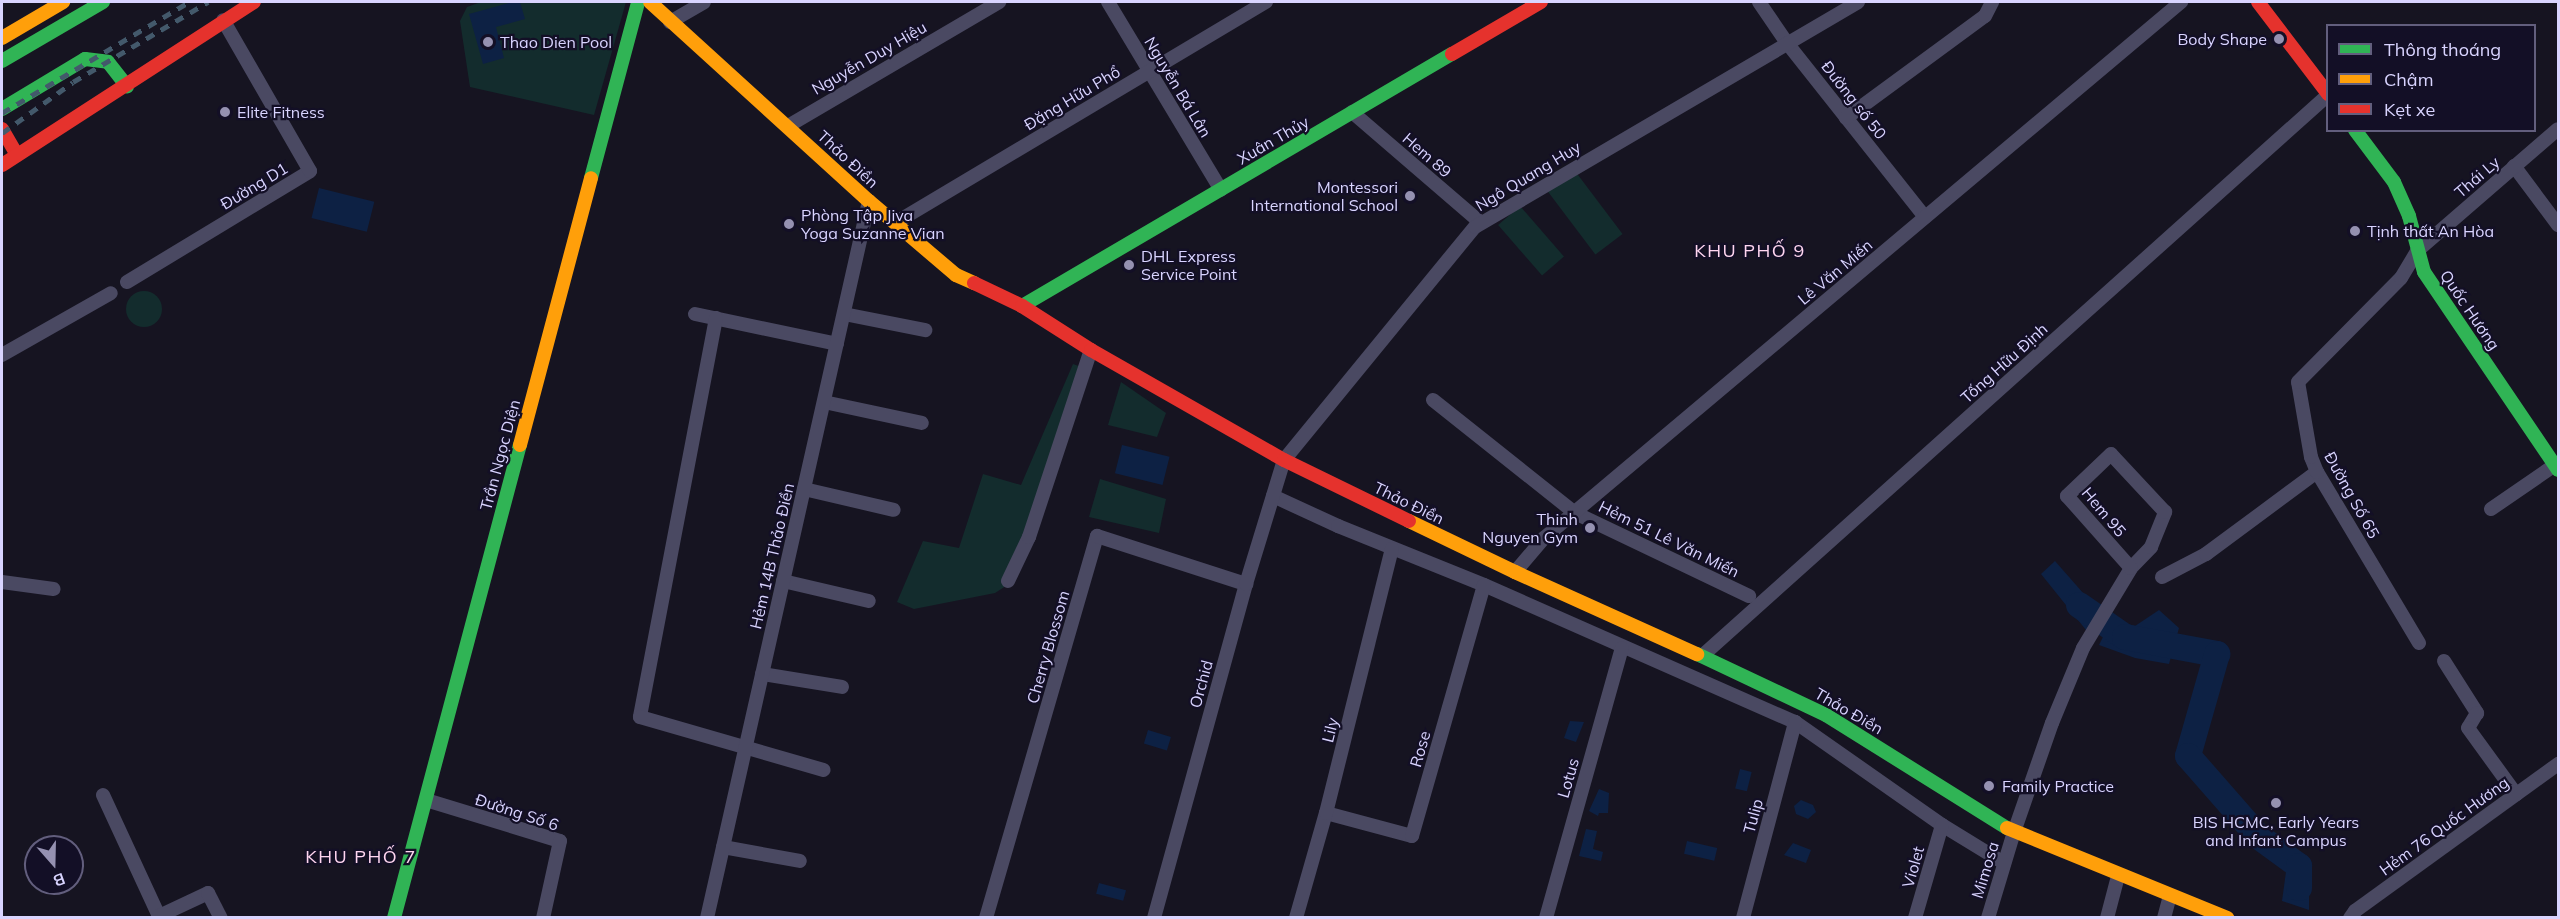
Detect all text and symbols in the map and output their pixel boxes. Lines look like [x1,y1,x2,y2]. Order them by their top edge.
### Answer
street label: Nguyễn Duy Hiệu [808,17,930,99]
legend [2326,24,2536,132]
place label: Body Shape [2177,29,2267,49]
place label: Thao Dien Pool [500,32,612,52]
marker: Body Shape [2272,32,2286,46]
street label: Nguyễn Bá Lân [1140,33,1216,141]
marker: Thao Dien Pool [481,35,495,49]
text: Thông thoáng [2384,38,2501,61]
street label: Đường số 50 [1818,57,1890,143]
street label: Đặng Hữu Phổ [1021,62,1123,134]
text: Chậm [2384,68,2433,91]
text: Kẹt xe [2384,98,2435,121]
place label: Elite Fitness [237,102,325,122]
marker: Elite Fitness [218,105,232,119]
street label: Xuân Thủy [1234,112,1312,168]
street label: Thảo Điền [814,126,882,192]
street label: Hem 89 [1399,129,1455,181]
street label: Ngô Quang Huy [1472,137,1584,215]
street label: Thái Ly [2451,152,2503,202]
street label: Đường D1 [217,158,291,214]
place label: Montessori International School [1251,177,1398,215]
marker: Montessori International School [1403,189,1417,203]
place label: Phòng Tập Jiva Yoga Suzanne Vian [801,205,945,243]
marker: Phòng Tập Jiva Yoga Suzanne Vian [782,217,796,231]
place label: Tịnh thất An Hòa [2367,221,2494,241]
marker: Tịnh thất An Hòa [2348,224,2362,238]
street label: Lê Văn Miến [1794,235,1876,309]
district label: KHU PHỐ 9 [1694,240,1806,262]
place label: DHL Express Service Point [1141,246,1237,284]
marker: DHL Express Service Point [1122,258,1136,272]
street label: Quốc Hương [2436,266,2504,354]
street label: Tống Hữu Định [1957,319,2051,407]
street label: Trần Ngọc Diện [476,397,524,513]
street label: Đường Số 65 [2320,448,2384,542]
street label: Thảo Điền [1371,478,1447,528]
street label: Hẻm 14B Thảo Điền [746,481,798,631]
street label: Hem 95 [2078,483,2130,541]
street label: Hẻm 51 Lê Văn Miến [1596,497,1742,581]
place label: Thinh Nguyen Gym [1482,509,1578,547]
marker: Thinh Nguyen Gym [1583,521,1597,535]
street label: Cherry Blossom [1023,588,1073,706]
street label: Orchid [1185,658,1217,710]
street label: Thảo Điền [1811,684,1887,738]
street label: Lily [1318,716,1342,744]
street label: Rose [1406,729,1434,769]
street label: Lotus [1553,756,1583,800]
street label: Hẻm 76 Quốc Hương [2376,773,2512,879]
place label: Family Practice [2002,776,2114,796]
marker: Family Practice [1980,777,1998,795]
street label: Đường Số 6 [473,790,561,834]
marker: BIS HCMC, Early Years and Infant Campus [2269,796,2283,810]
street label: Tulip [1739,797,1767,835]
place label: BIS HCMC, Early Years and Infant Campus [2193,812,2359,850]
north arrow [24,835,84,895]
street label: Mimosa [1967,839,2003,901]
street label: Violet [1898,844,1928,890]
district label: KHU PHỐ 7 [305,846,417,868]
text: B [51,869,68,891]

